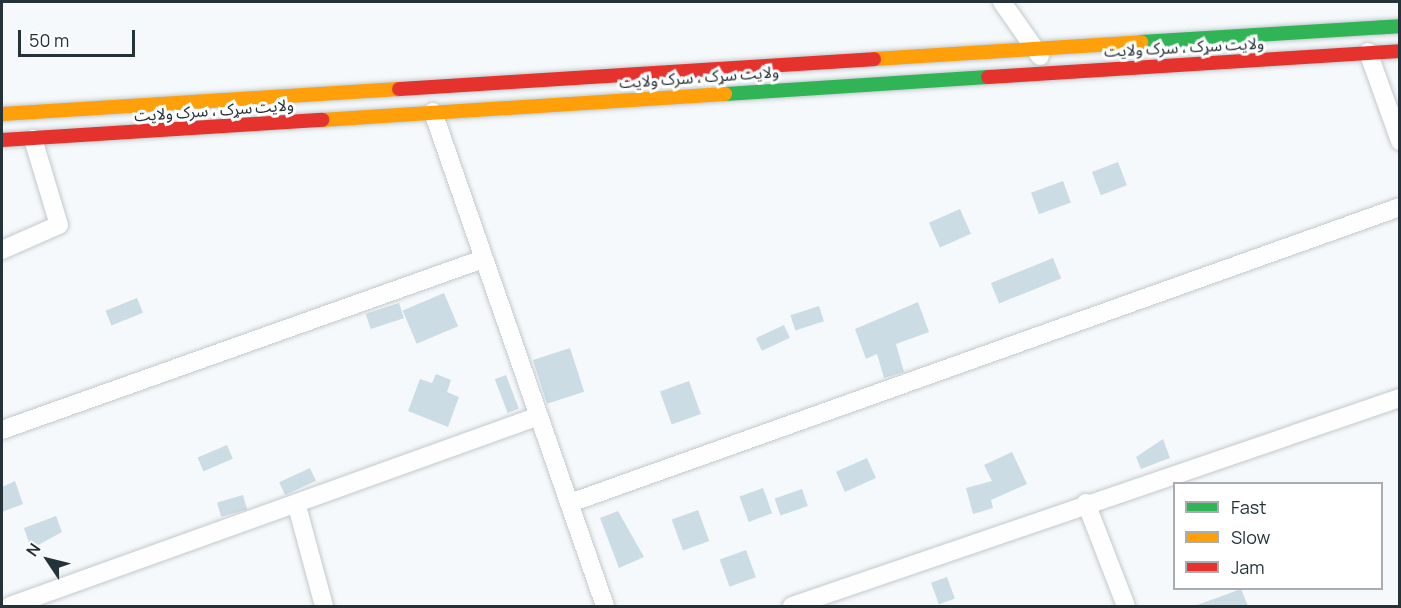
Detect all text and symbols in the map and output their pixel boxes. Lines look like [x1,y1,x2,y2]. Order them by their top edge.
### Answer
scale bar [21,18,138,56]
text: 50 m [29,28,69,52]
street label: ولایت سړک ، سرک ولایت [1104,33,1264,61]
street label: ولایت سړک ، سرک ولایت [618,62,780,92]
street label: ولایت سړک ، سرک ولایت [133,95,295,125]
legend [1173,482,1383,590]
text: Fast [1231,495,1266,519]
text: Slow [1231,525,1270,549]
north arrow [18,530,78,590]
text: N [21,539,46,561]
text: Jam [1231,555,1265,579]

